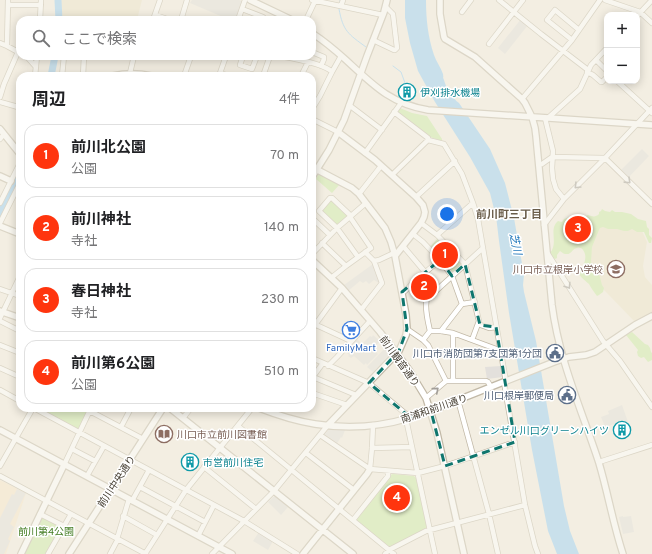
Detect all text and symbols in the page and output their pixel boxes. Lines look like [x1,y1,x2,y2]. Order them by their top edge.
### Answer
map controls [604,12,640,84]
button: + [604,12,640,48]
search box [16,16,316,60]
icon: search [30,27,52,49]
text: ここで検索 [62,31,137,50]
button: − [604,48,640,84]
building icon: 伊刈排水機場 [397,82,417,102]
place label: 伊刈排水機場 [420,87,480,100]
text: 周辺 [32,90,66,112]
text: 4件 [279,92,300,108]
text: 前川北公園 [71,139,146,158]
text: 1 [43,148,49,164]
text: 70 m [270,148,299,164]
text: 公園 [71,162,97,178]
one-way arrow [623,176,631,184]
one-way arrow [574,181,582,189]
your location [437,204,457,224]
district label: 前川町三丁目 [476,208,542,222]
text: 前川神社 [71,211,131,230]
pin: 3 [565,214,591,244]
text: 2 [42,220,50,236]
text: 140 m [264,220,299,236]
water label: 芝川 [506,232,524,257]
text: 寺社 [71,234,97,250]
pin: 1 [432,240,458,270]
school or university icon: 川口市立根岸小学校 [606,259,626,279]
place label: 川口市立根岸小学校 [513,264,603,277]
pin: 2 [411,272,437,302]
one-way arrow [563,281,570,288]
text: 春日神社 [71,283,131,302]
text: 3 [42,292,50,308]
text: 230 m [261,292,299,308]
text: 寺社 [71,306,97,322]
supermarket icon: FamilyMart [341,320,361,340]
street label: 前川観音通り [376,334,422,390]
place label: FamilyMart [326,342,376,355]
public building icon: 川口市消防団第7支団第1分団 [545,343,565,363]
place label: 川口市消防団第7支団第1分団 [413,348,542,361]
text: 前川第6公園 [71,355,155,374]
text: 4 [42,364,50,380]
text: 510 m [264,364,299,380]
text: 公園 [71,378,97,394]
public building icon: 川口根岸郵便局 [557,385,577,405]
one-way arrow [431,387,439,394]
place label: 川口根岸郵便局 [484,390,554,403]
street label: 南浦和前川通り [399,392,470,427]
building icon: エンゼル川口グリーンハイツ [612,420,632,440]
library icon: 川口市立前川図書館 [154,424,174,444]
place label: エンゼル川口グリーンハイツ [480,425,609,438]
place label: 川口市立前川図書館 [177,429,267,442]
building icon: 市営前川住宅 [180,452,200,472]
street label: 前川中央通り [95,453,139,511]
place label: 市営前川住宅 [203,457,263,470]
pin: 4 [384,483,410,513]
park label: 前川第4公園 [18,526,74,539]

